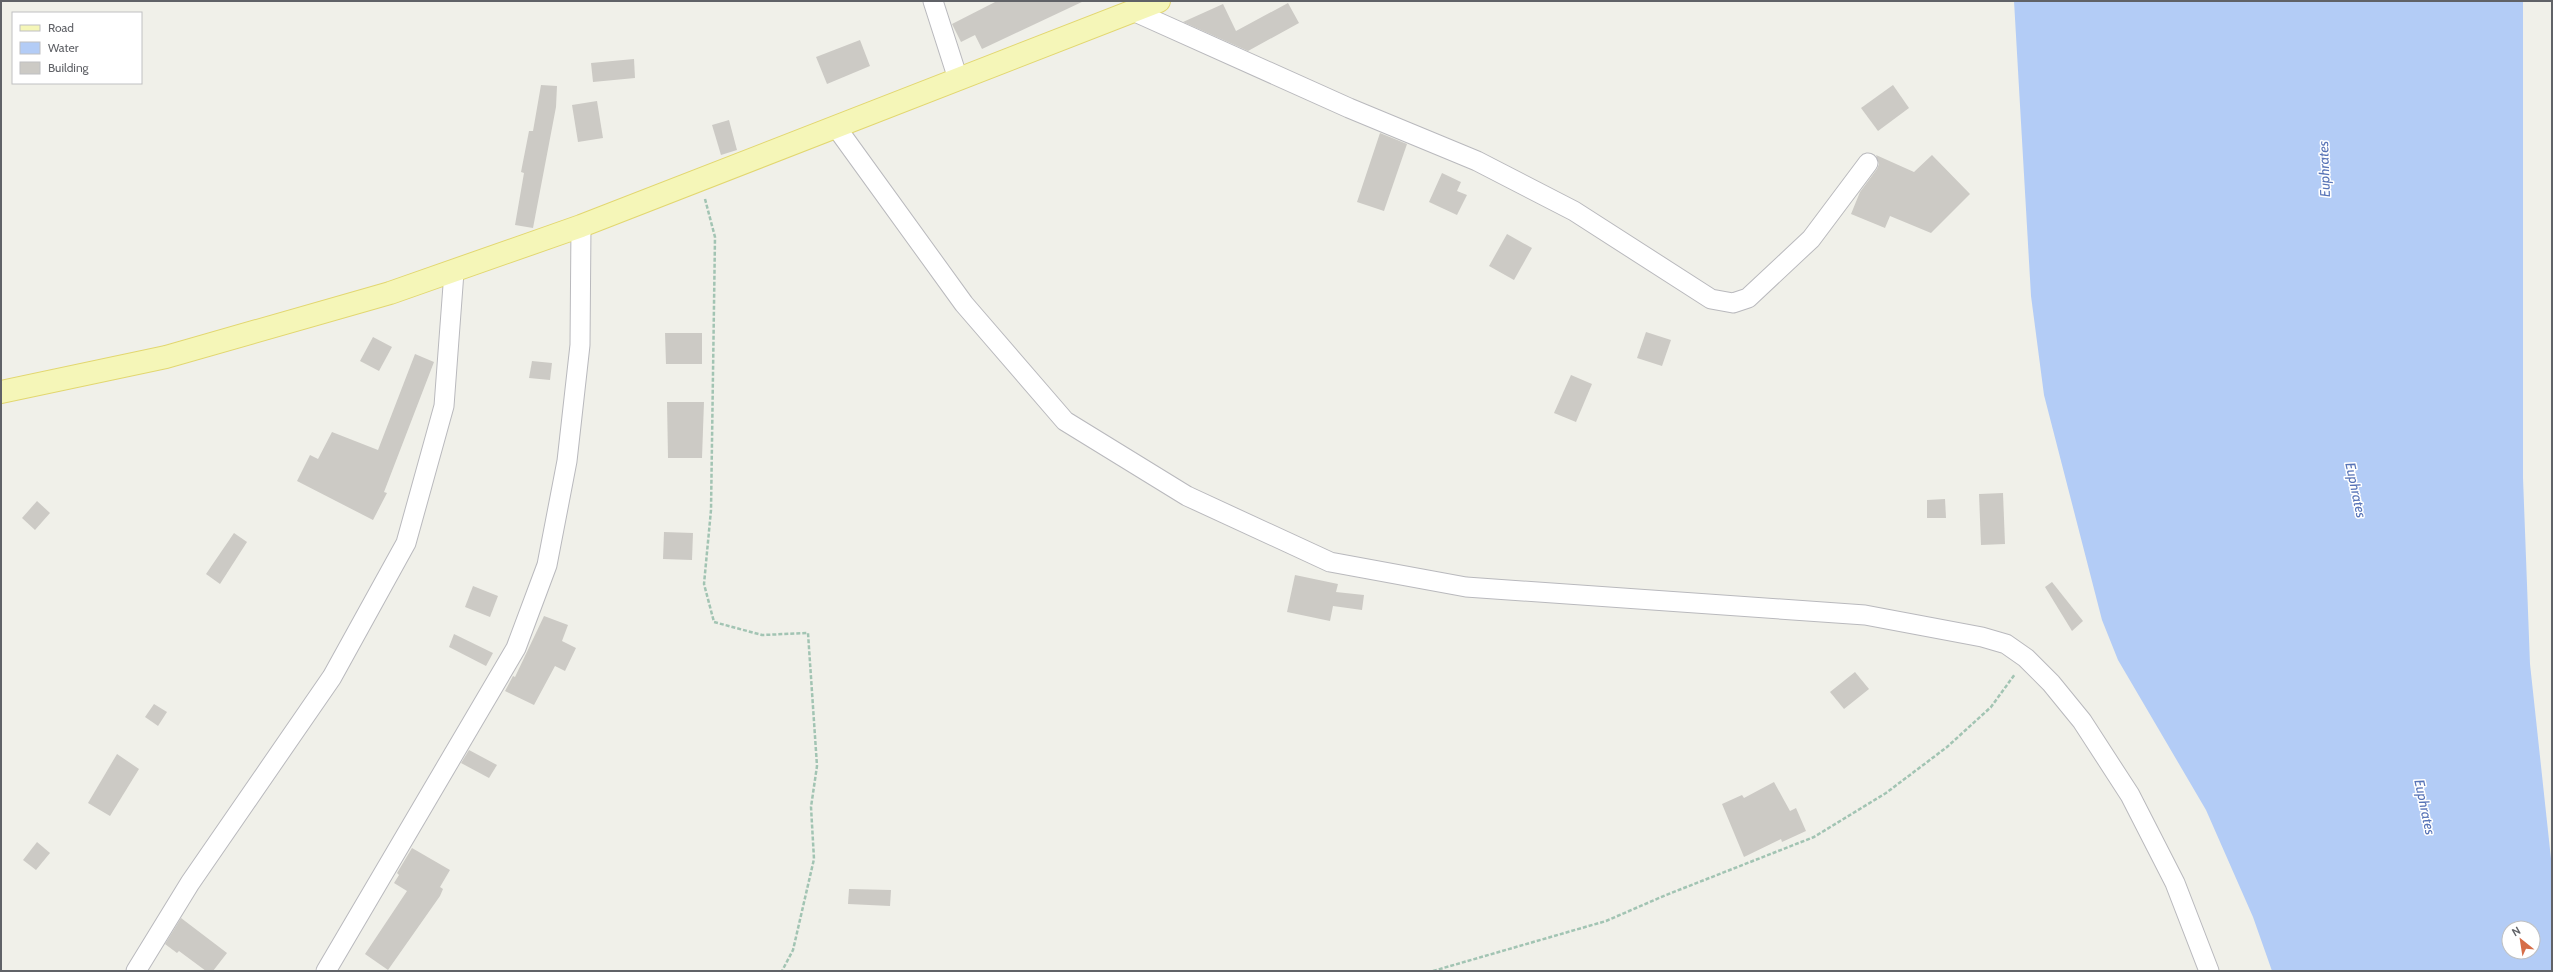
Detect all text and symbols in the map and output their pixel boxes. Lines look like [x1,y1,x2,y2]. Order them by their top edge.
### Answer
legend [12,12,142,84]
text: Road [48,20,74,35]
text: Water [48,40,79,55]
text: Building [48,60,90,75]
water label: Euphrates [2314,140,2334,197]
water label: Euphrates [2341,461,2371,520]
water label: Euphrates [2410,778,2440,837]
north arrow [2501,920,2541,960]
text: N [2509,923,2523,939]

